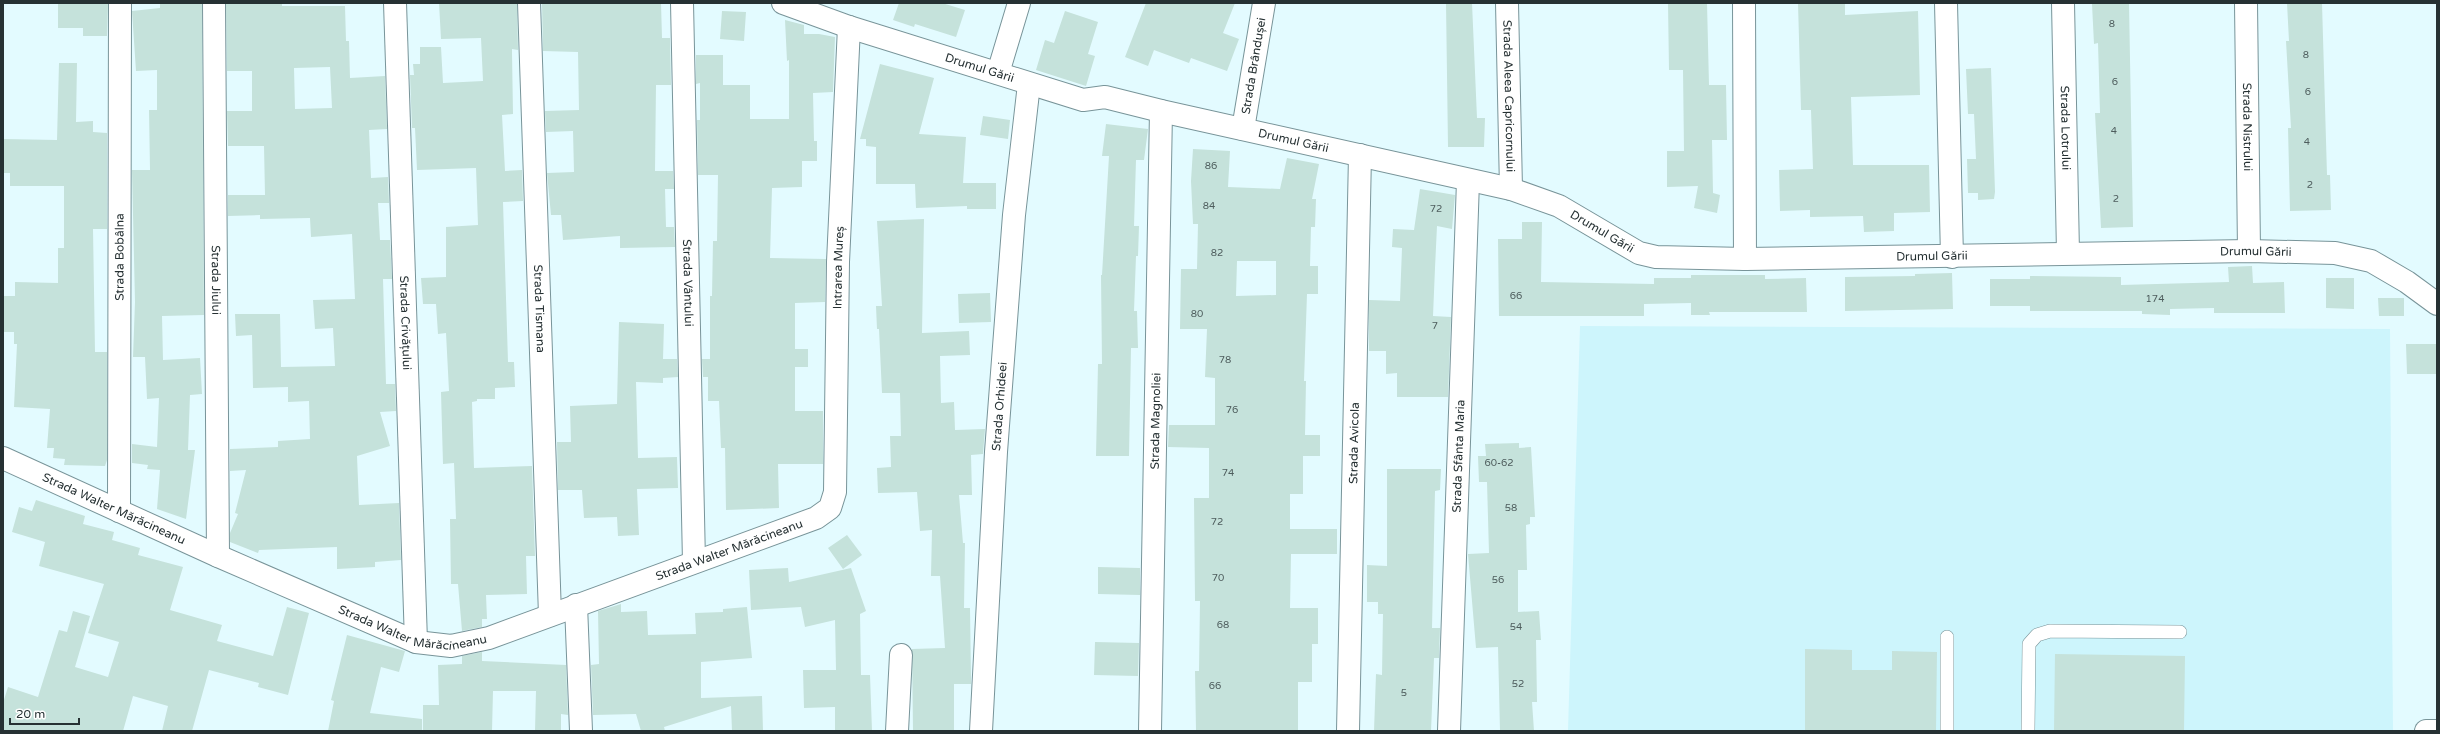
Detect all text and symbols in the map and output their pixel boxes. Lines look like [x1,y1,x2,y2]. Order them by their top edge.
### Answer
street label: Strada Brândușei [1239,16,1268,115]
house number: 8 [2109,18,2115,30]
street label: Strada Aleea Capricornului [1500,20,1518,172]
house number: 8 [2303,49,2309,61]
street label: Drumul Gării [943,50,1016,85]
house number: 6 [2112,76,2118,88]
street label: Strada Nistrului [2240,83,2255,171]
street label: Strada Lotrului [2058,86,2073,170]
house number: 6 [2305,86,2311,98]
house number: 4 [2111,125,2117,137]
street label: Drumul Gării [1257,126,1330,155]
house number: 4 [2304,136,2310,148]
house number: 86 [1205,160,1217,172]
house number: 2 [2307,179,2313,191]
house number: 2 [2113,193,2119,205]
house number: 84 [1203,200,1215,212]
house number: 72 [1430,203,1442,215]
street label: Drumul Gării [1568,207,1637,256]
street label: Strada Bobâlna [112,213,127,301]
street label: Intrarea Mureș [830,225,847,309]
street label: Strada Vântului [680,239,696,327]
street label: Drumul Gării [2220,244,2292,259]
street label: Strada Jiului [209,245,223,315]
house number: 82 [1211,247,1223,259]
street label: Drumul Gării [1896,248,1968,264]
street label: Strada Tismana [531,264,548,353]
street label: Strada Crivățului [397,275,414,370]
house number: 66 [1510,290,1522,302]
house number: 174 [2146,293,2164,305]
house number: 80 [1191,308,1203,320]
house number: 7 [1432,320,1438,332]
house number: 78 [1219,354,1231,366]
street label: Strada Orhideei [989,361,1010,452]
street label: Strada Magnoliei [1148,372,1163,470]
street label: Strada Sfânta Maria [1450,399,1467,513]
street label: Strada Avicola [1346,402,1362,484]
house number: 76 [1226,404,1238,416]
house number: 60-62 [1484,457,1514,469]
house number: 74 [1222,467,1234,479]
street label: Strada Walter Mărăcineanu [40,470,188,547]
house number: 58 [1505,502,1517,514]
house number: 72 [1211,516,1223,528]
street label: Strada Walter Mărăcineanu [654,517,805,583]
house number: 70 [1212,572,1224,584]
house number: 56 [1492,574,1504,586]
street label: Strada Walter Mărăcineanu [336,602,488,653]
house number: 68 [1217,619,1229,631]
house number: 54 [1510,621,1522,633]
house number: 52 [1512,678,1524,690]
house number: 66 [1209,680,1221,692]
house number: 5 [1401,687,1407,699]
scale bar [10,700,79,726]
text: 20 m [16,707,45,721]

